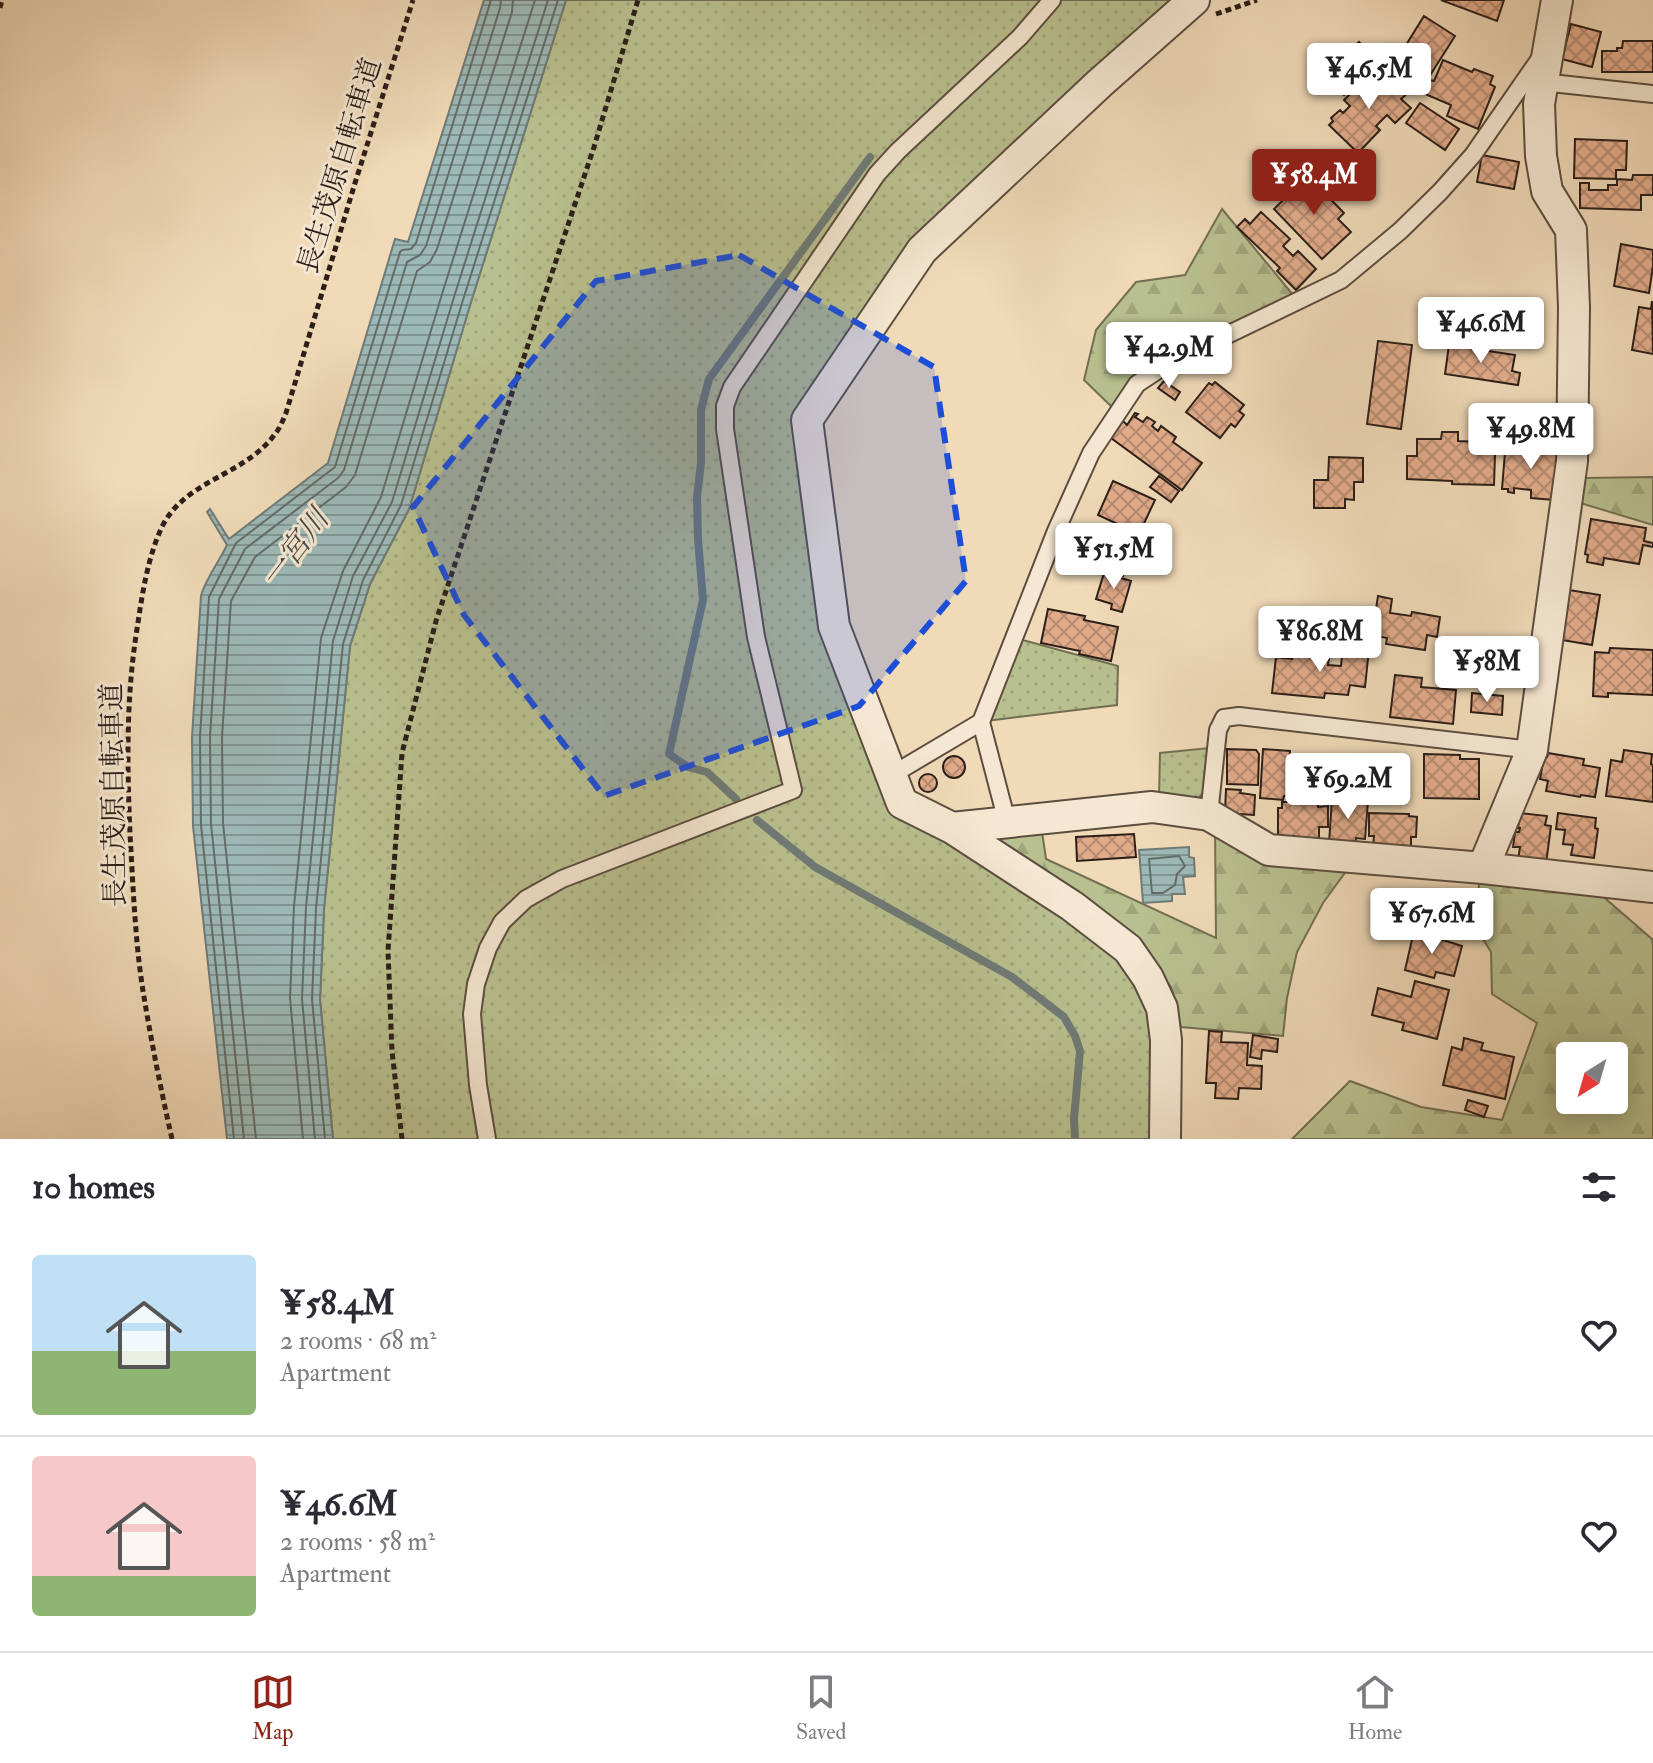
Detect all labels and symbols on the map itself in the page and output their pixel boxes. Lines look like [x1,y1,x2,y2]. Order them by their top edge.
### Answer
pin: ¥46.5M [1304,43,1434,111]
street label: 長生茂原自転車道 [291,54,389,278]
pin: ¥58.4M [1249,149,1379,217]
pin: ¥46.6M [1416,297,1546,365]
pin: ¥42.9M [1104,322,1234,390]
pin: ¥49.8M [1466,403,1596,471]
water label: 一宮川 [253,500,339,596]
pin: ¥51.5M [1049,523,1179,591]
pin: ¥86.8M [1255,606,1385,674]
pin: ¥58M [1440,636,1534,704]
street label: 長生茂原自転車道 [95,683,133,907]
pin: ¥69.2M [1283,753,1413,821]
pin: ¥67.6M [1367,888,1497,956]
north arrow [1556,1042,1628,1114]

